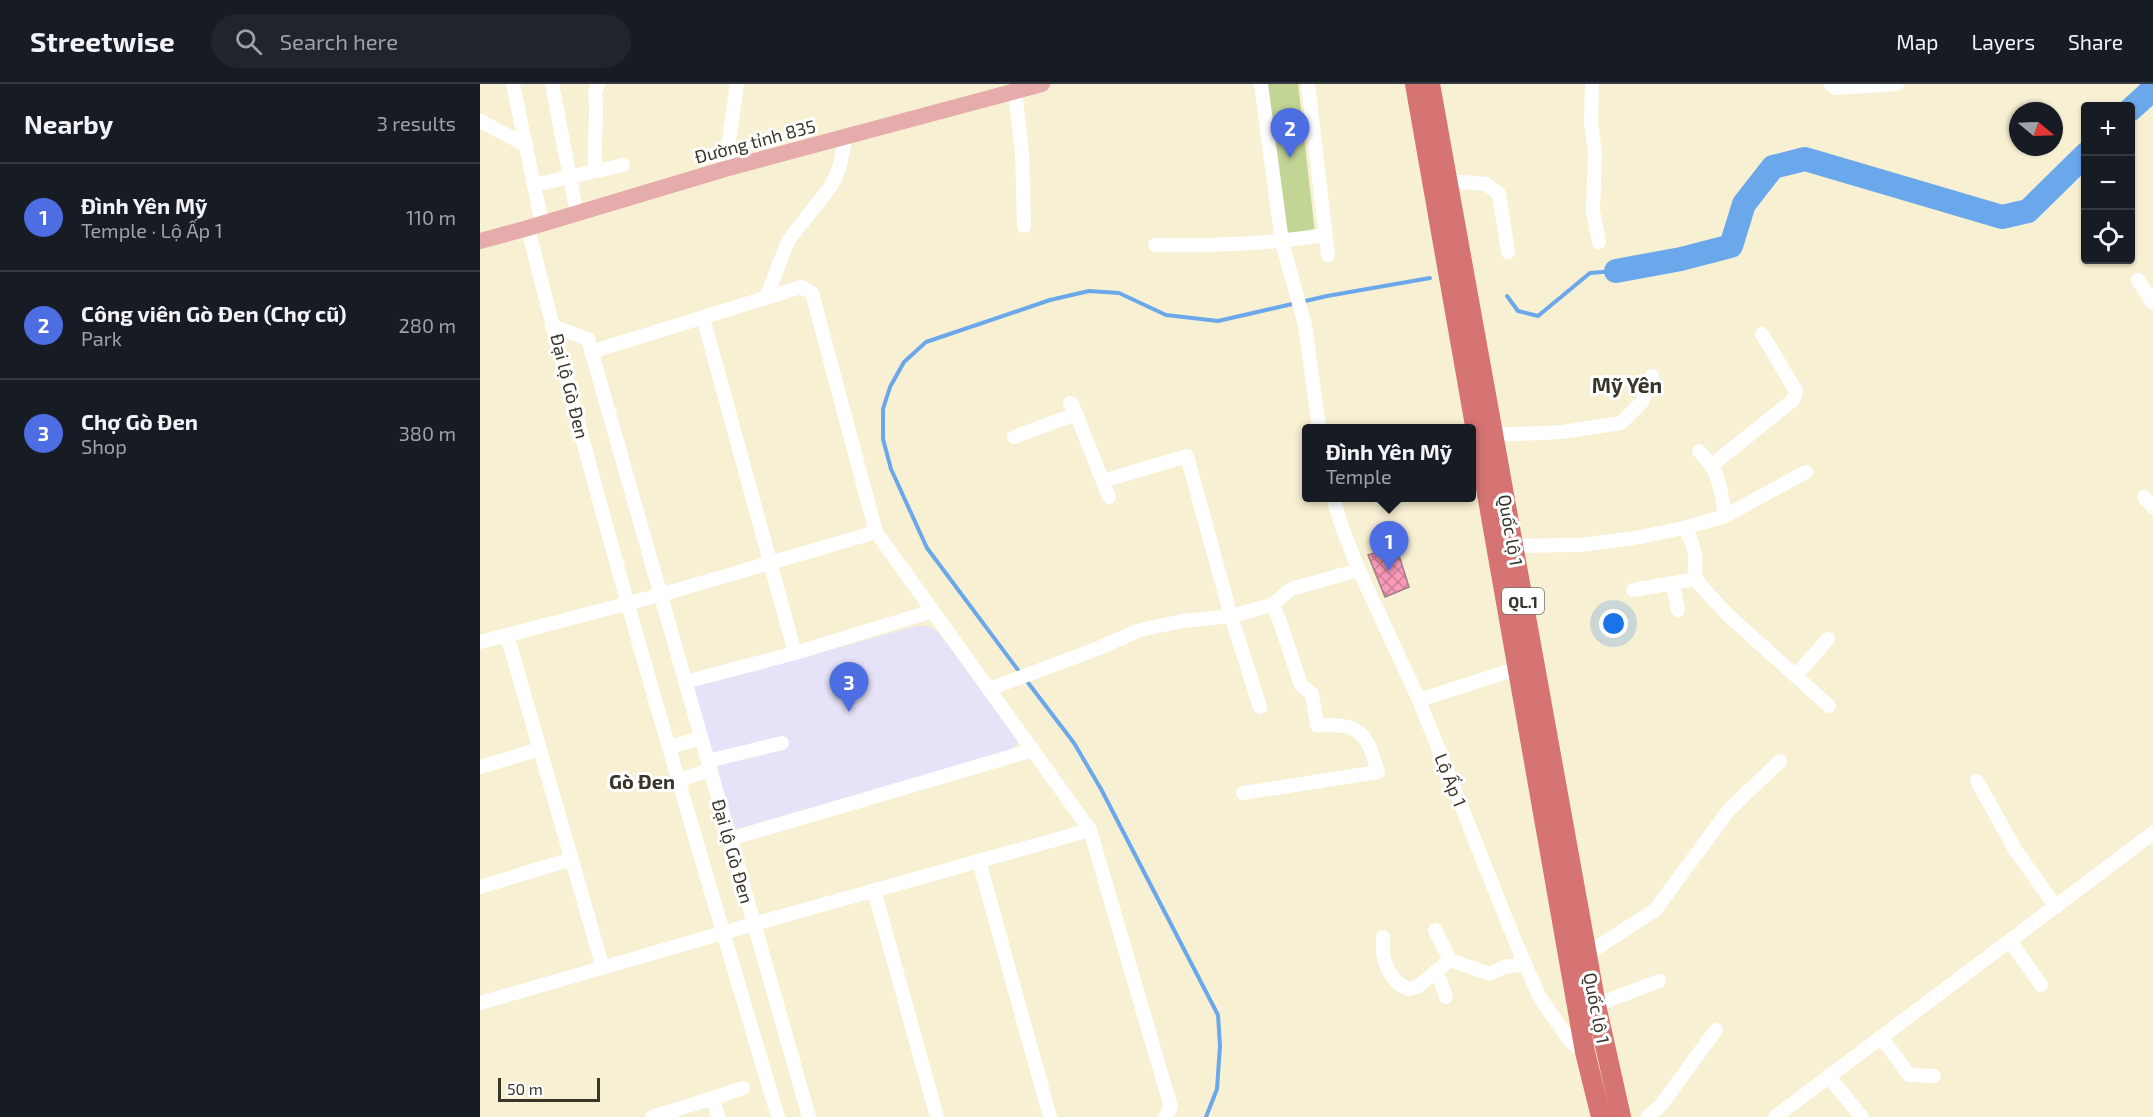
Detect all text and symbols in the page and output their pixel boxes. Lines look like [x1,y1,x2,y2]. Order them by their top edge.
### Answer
search box [211,14,631,68]
text: Streetwise [30,24,175,58]
icon: search [232,25,265,58]
text: Search here [280,28,398,54]
text: Map [1896,29,1938,54]
text: Layers [1971,29,2035,54]
text: Share [2068,29,2123,54]
north arrow [2009,102,2063,156]
map controls [2081,102,2135,264]
button: + [2081,102,2135,156]
text: Nearby [24,108,113,139]
pin: 2 [1270,109,1310,158]
text: 3 results [377,111,456,135]
street label: Đường tỉnh 835 [692,114,818,168]
button: − [2081,156,2135,210]
text: Đình Yên Mỹ [81,192,208,218]
text: 1 [39,205,48,229]
text: 110 m [406,205,456,229]
button: locate [2081,210,2135,264]
text: Temple · Lộ Ấp 1 [81,218,223,242]
text: Công viên Gò Đen (Chợ cũ) [81,300,347,326]
text: 2 [38,313,49,337]
text: 280 m [399,313,456,337]
text: Park [81,326,122,350]
street label: Đại lộ Gò Đen [546,331,594,441]
district label: Mỹ Yên [1592,372,1662,398]
text: Chợ Gò Đen [81,408,198,434]
text: 3 [38,421,49,445]
text: 380 m [399,421,456,445]
popup [1302,424,1476,502]
text: Shop [81,434,127,458]
text: Đình Yên Mỹ [1326,438,1452,464]
text: Temple [1326,464,1392,488]
street label: Quốc lộ 1 [1494,493,1528,567]
pin: 1 [1370,522,1408,571]
road number: QL.1 [1502,588,1544,614]
your location [1599,609,1628,638]
pin: 3 [830,662,868,712]
street label: Lộ Ấp 1 [1430,750,1472,810]
district label: Gò Đen [609,769,675,793]
street label: Đại lộ Gò Đen [708,796,758,906]
street label: Quốc lộ 1 [1579,971,1615,1045]
scale bar [498,1075,600,1102]
text: 50 m [507,1079,543,1098]

